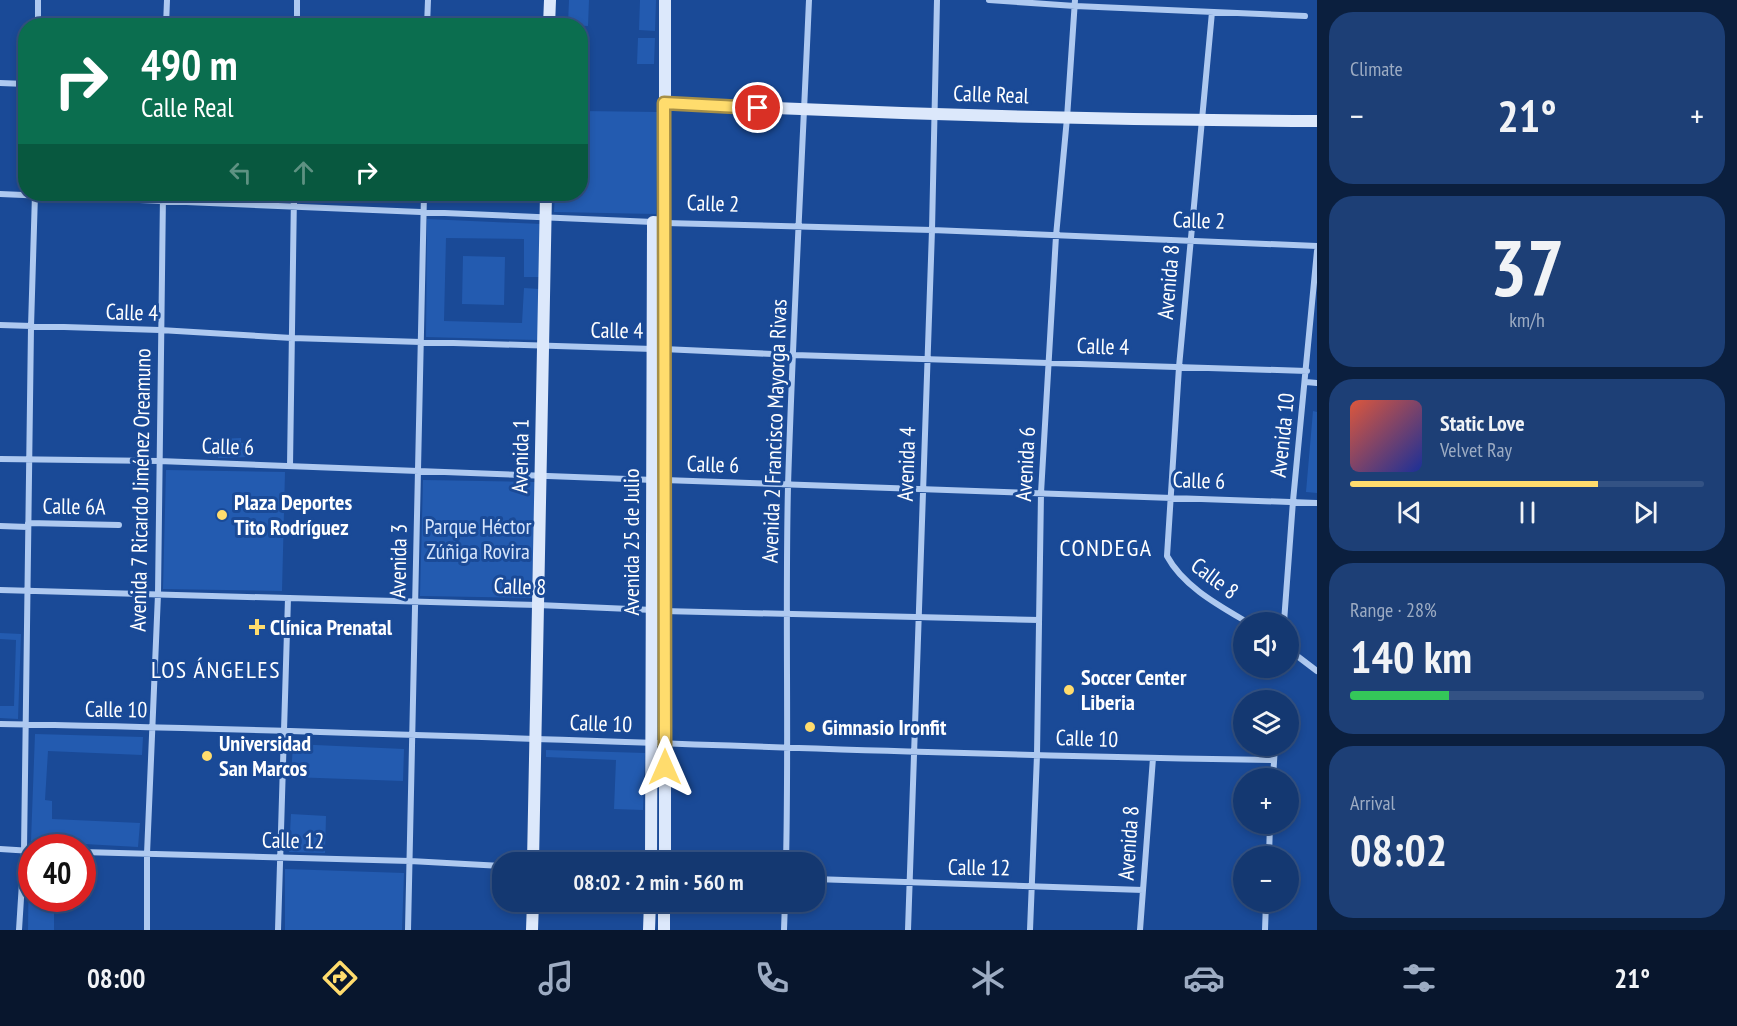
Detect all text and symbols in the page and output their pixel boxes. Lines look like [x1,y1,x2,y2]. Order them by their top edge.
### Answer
text: 490 m [141,37,238,92]
icon: right [42,42,120,120]
text: Climate [1350,56,1403,82]
street label: Calle Real [953,79,1030,109]
pin [732,82,783,133]
text: 21° [1497,86,1557,144]
text: Calle Real [141,90,233,124]
icon: arrive [741,91,774,124]
text: − [1350,94,1364,137]
text: + [1690,94,1704,137]
icon: left [224,156,257,189]
icon: ahead [287,156,320,189]
icon: right [350,156,383,189]
street label: Calle 2 [686,188,740,218]
street label: Calle 2 [1172,205,1226,235]
text: 37 [1490,217,1564,318]
street label: Avenida 8 [1151,244,1185,320]
street label: Calle 4 [105,297,159,327]
street label: Avenida 2 Francisco Mayorga Rivas [755,298,793,564]
text: km/h [1509,307,1545,333]
street label: Calle 4 [591,316,644,344]
street label: Calle 4 [1076,331,1130,361]
street label: Avenida 7 Ricardo Jiménez Oreamuno [124,348,156,632]
street label: Avenida 10 [1264,391,1300,479]
text: Static Love [1440,409,1525,437]
street label: Avenida 1 [505,418,535,494]
street label: Avenida 4 [891,426,921,502]
street label: Avenida 6 [1009,426,1041,502]
street label: Calle 6 [201,431,255,461]
text: Velvet Ray [1440,437,1512,463]
street label: Calle 6 [686,449,740,479]
street label: Calle 6 [1172,465,1226,495]
street label: Avenida 25 de Julio [617,469,645,615]
place label: Plaza Deportes Tito Rodríguez [234,488,353,541]
street label: Calle 6A [42,491,106,521]
icon: previous [1393,496,1426,529]
icon: pause [1511,496,1544,529]
icon: next [1629,496,1662,529]
marker: Plaza Deportes Tito Rodríguez [215,508,229,522]
park label: Parque Héctor Zúñiga Rovira [425,512,531,565]
street label: Avenida 3 [383,523,413,599]
district label: CONDEGA [1059,532,1153,563]
street label: Calle 8 [1186,551,1244,605]
street label: Calle 8 [493,571,547,601]
text: Range · 28% [1350,597,1437,623]
map controls [1233,612,1299,912]
button: sound [1233,612,1299,678]
place label: Clínica Prenatal [270,613,393,641]
marker: Clínica Prenatal [248,618,266,636]
text: 140 km [1350,627,1472,685]
district label: LOS ÁNGELES [151,654,281,685]
place label: Soccer Center Liberia [1081,663,1187,716]
marker: Soccer Center Liberia [1062,683,1076,697]
button: layers [1233,690,1299,756]
street label: Calle 10 [85,694,148,724]
street label: Calle 10 [569,708,633,738]
place label: Gimnasio Ironfit [822,713,947,741]
marker: Gimnasio Ironfit [803,720,817,734]
street label: Calle 10 [1055,723,1119,753]
place label: Universidad San Marcos [219,729,311,782]
position arrow [633,735,697,799]
marker: Universidad San Marcos [200,749,214,763]
button: + [1233,768,1299,834]
text: Arrival [1350,790,1395,816]
street label: Avenida 8 [1111,805,1145,881]
text: 08:02 [1350,820,1447,878]
street label: Calle 12 [262,825,324,855]
speed limit sign: 40 [18,834,96,912]
button: − [1233,846,1299,912]
street label: Calle 12 [948,852,1010,882]
text: 08:02 · 2 min · 560 m [573,868,744,896]
icon: directions [319,957,361,999]
icon: music [535,957,577,999]
icon: phone [751,957,793,999]
icon: climate [967,957,1009,999]
icon: car [1183,957,1225,999]
icon: filters [1398,957,1440,999]
text: 08:00 [87,961,145,995]
text: 21° [1614,961,1650,995]

